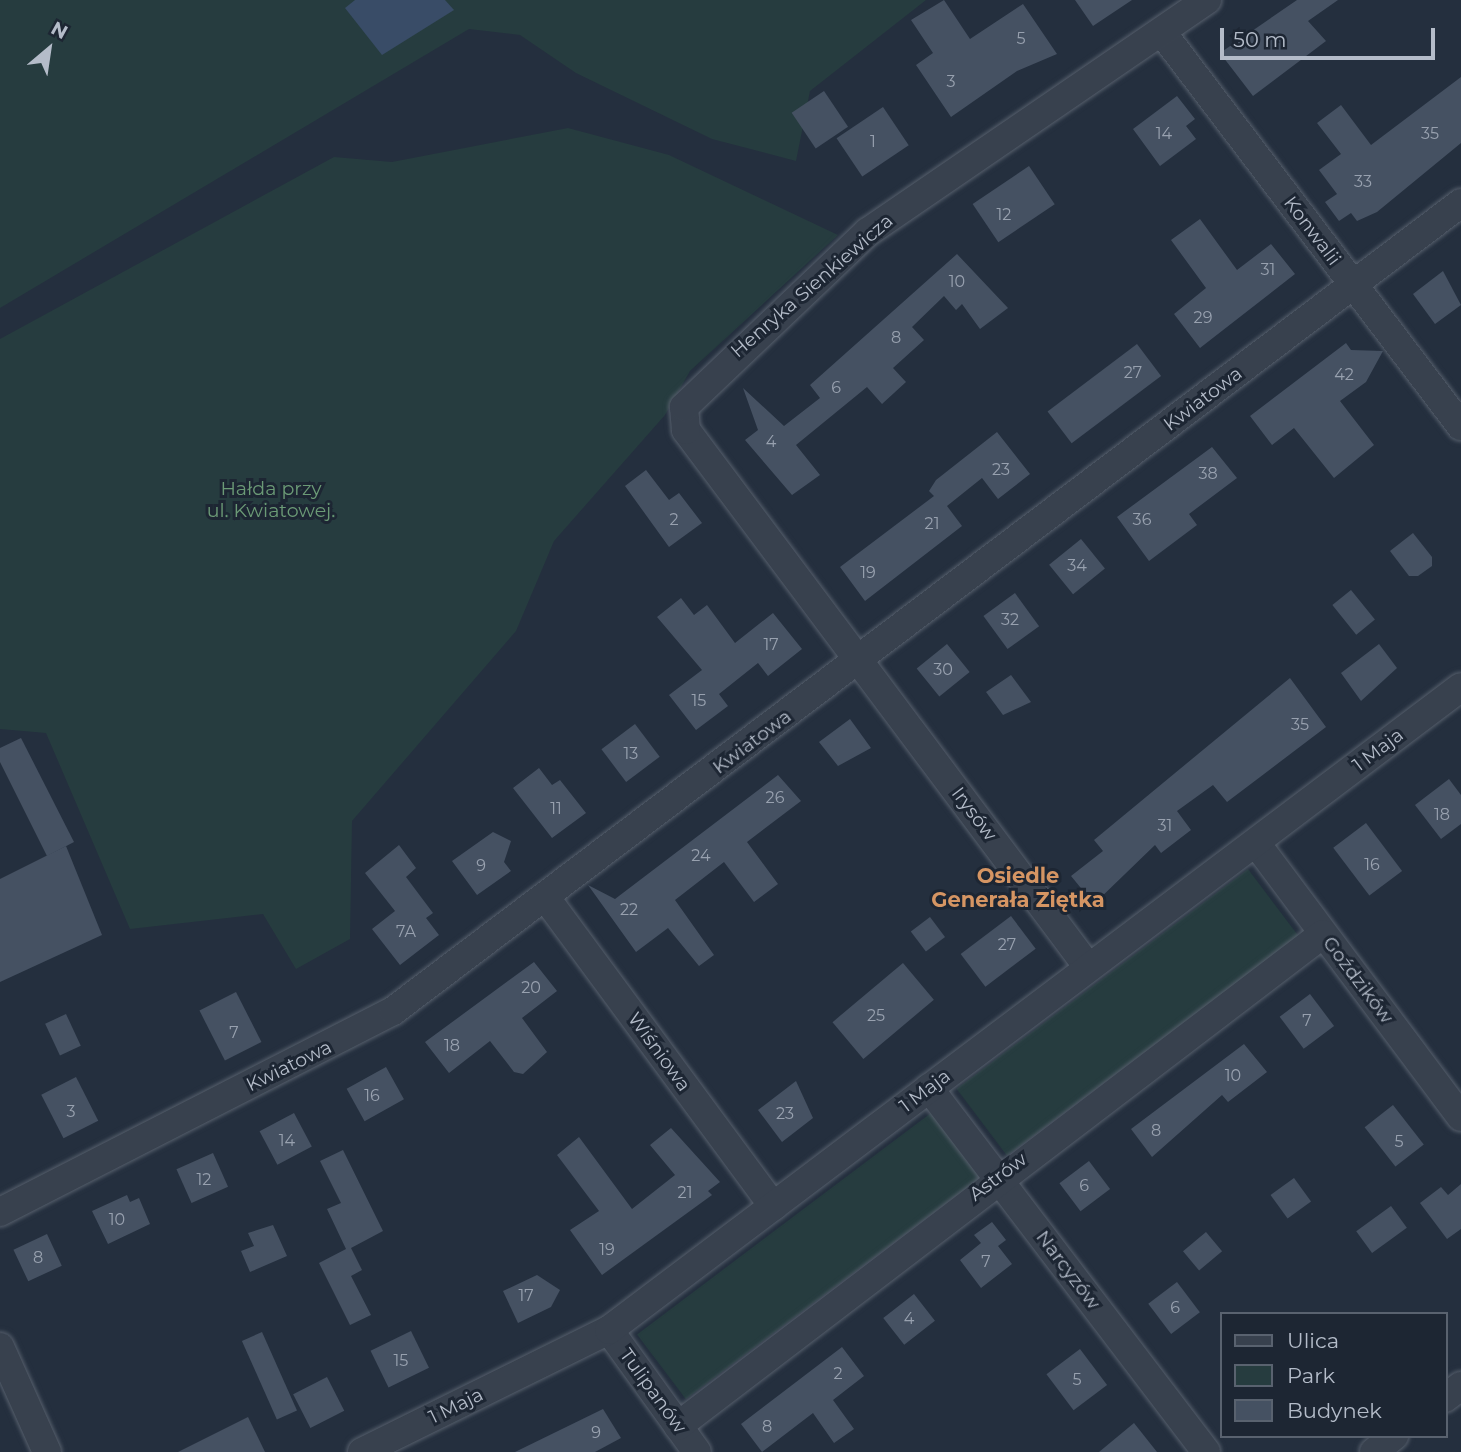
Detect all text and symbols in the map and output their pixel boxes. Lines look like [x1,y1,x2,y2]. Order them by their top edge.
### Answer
north arrow [14,14,84,84]
scale bar [1223,14,1438,58]
text: N [47,16,72,44]
text: 50 m [1233,27,1287,52]
house number: 5 [1016,29,1026,49]
house number: 3 [946,72,956,92]
house number: 14 [1156,124,1172,144]
house number: 35 [1421,124,1439,144]
house number: 1 [870,132,876,152]
house number: 33 [1354,172,1372,192]
street label: Konwalii [1279,192,1345,270]
house number: 12 [997,205,1011,225]
street label: Henryka Sienkiewicza [726,209,898,363]
house number: 31 [1261,260,1275,280]
house number: 10 [949,272,965,292]
house number: 29 [1194,308,1212,328]
house number: 8 [891,328,901,348]
street label: Kwiatowa [1159,362,1247,436]
house number: 27 [1124,363,1142,383]
house number: 42 [1334,365,1354,385]
house number: 6 [831,378,841,398]
house number: 4 [766,432,776,452]
house number: 23 [992,460,1010,480]
house number: 38 [1198,464,1218,484]
park label: Hałda przy ul. Kwiatowej. [207,478,335,522]
house number: 2 [669,510,679,530]
house number: 36 [1133,510,1151,530]
house number: 21 [925,514,939,534]
house number: 34 [1067,556,1087,576]
house number: 19 [860,563,876,583]
house number: 32 [1001,610,1019,630]
house number: 17 [763,635,779,655]
house number: 30 [933,660,953,680]
house number: 15 [692,691,706,711]
street label: Kwiatowa [708,705,796,779]
house number: 35 [1291,715,1309,735]
street label: 1 Maja [1348,724,1408,776]
house number: 13 [624,744,638,764]
street label: Irysów [947,783,1001,845]
house number: 26 [766,788,784,808]
house number: 11 [550,799,562,819]
house number: 18 [1434,805,1450,825]
house number: 31 [1158,816,1172,836]
house number: 24 [691,846,711,866]
house number: 16 [1364,855,1380,875]
house number: 9 [476,856,486,876]
district label: Osiedle Generała Ziętka [931,863,1105,913]
house number: 22 [620,900,638,920]
house number: 7A [396,922,416,942]
street label: Goździków [1318,932,1398,1028]
house number: 27 [998,935,1016,955]
house number: 20 [521,978,541,998]
house number: 25 [867,1006,885,1026]
street label: Wiśniowa [623,1008,695,1096]
house number: 7 [1302,1011,1312,1031]
house number: 7 [229,1023,239,1043]
street label: Kwiatowa [242,1036,336,1096]
house number: 18 [444,1036,460,1056]
street label: 1 Maja [895,1065,955,1117]
house number: 10 [1225,1066,1241,1086]
house number: 16 [364,1086,380,1106]
house number: 3 [66,1102,76,1122]
house number: 23 [776,1104,794,1124]
house number: 8 [1151,1121,1161,1141]
house number: 14 [279,1131,295,1151]
house number: 5 [1394,1132,1404,1152]
street label: Astrów [965,1148,1031,1206]
house number: 12 [197,1170,211,1190]
house number: 6 [1079,1176,1089,1196]
house number: 21 [678,1183,692,1203]
house number: 10 [109,1210,125,1230]
street label: Narcyzów [1031,1226,1105,1314]
house number: 19 [599,1240,615,1260]
house number: 8 [33,1248,43,1268]
house number: 7 [981,1252,991,1272]
house number: 17 [518,1286,534,1306]
house number: 6 [1170,1298,1180,1318]
house number: 4 [904,1309,914,1329]
legend [1220,1312,1447,1438]
text: Ulica [1287,1328,1339,1353]
street label: Tulipanów [615,1344,691,1438]
house number: 15 [394,1351,408,1371]
text: Park [1287,1363,1335,1388]
house number: 2 [833,1364,843,1384]
house number: 5 [1072,1370,1082,1390]
street label: 1 Maja [425,1383,487,1429]
text: Budynek [1287,1398,1382,1423]
house number: 8 [762,1417,772,1437]
house number: 9 [591,1423,601,1443]

